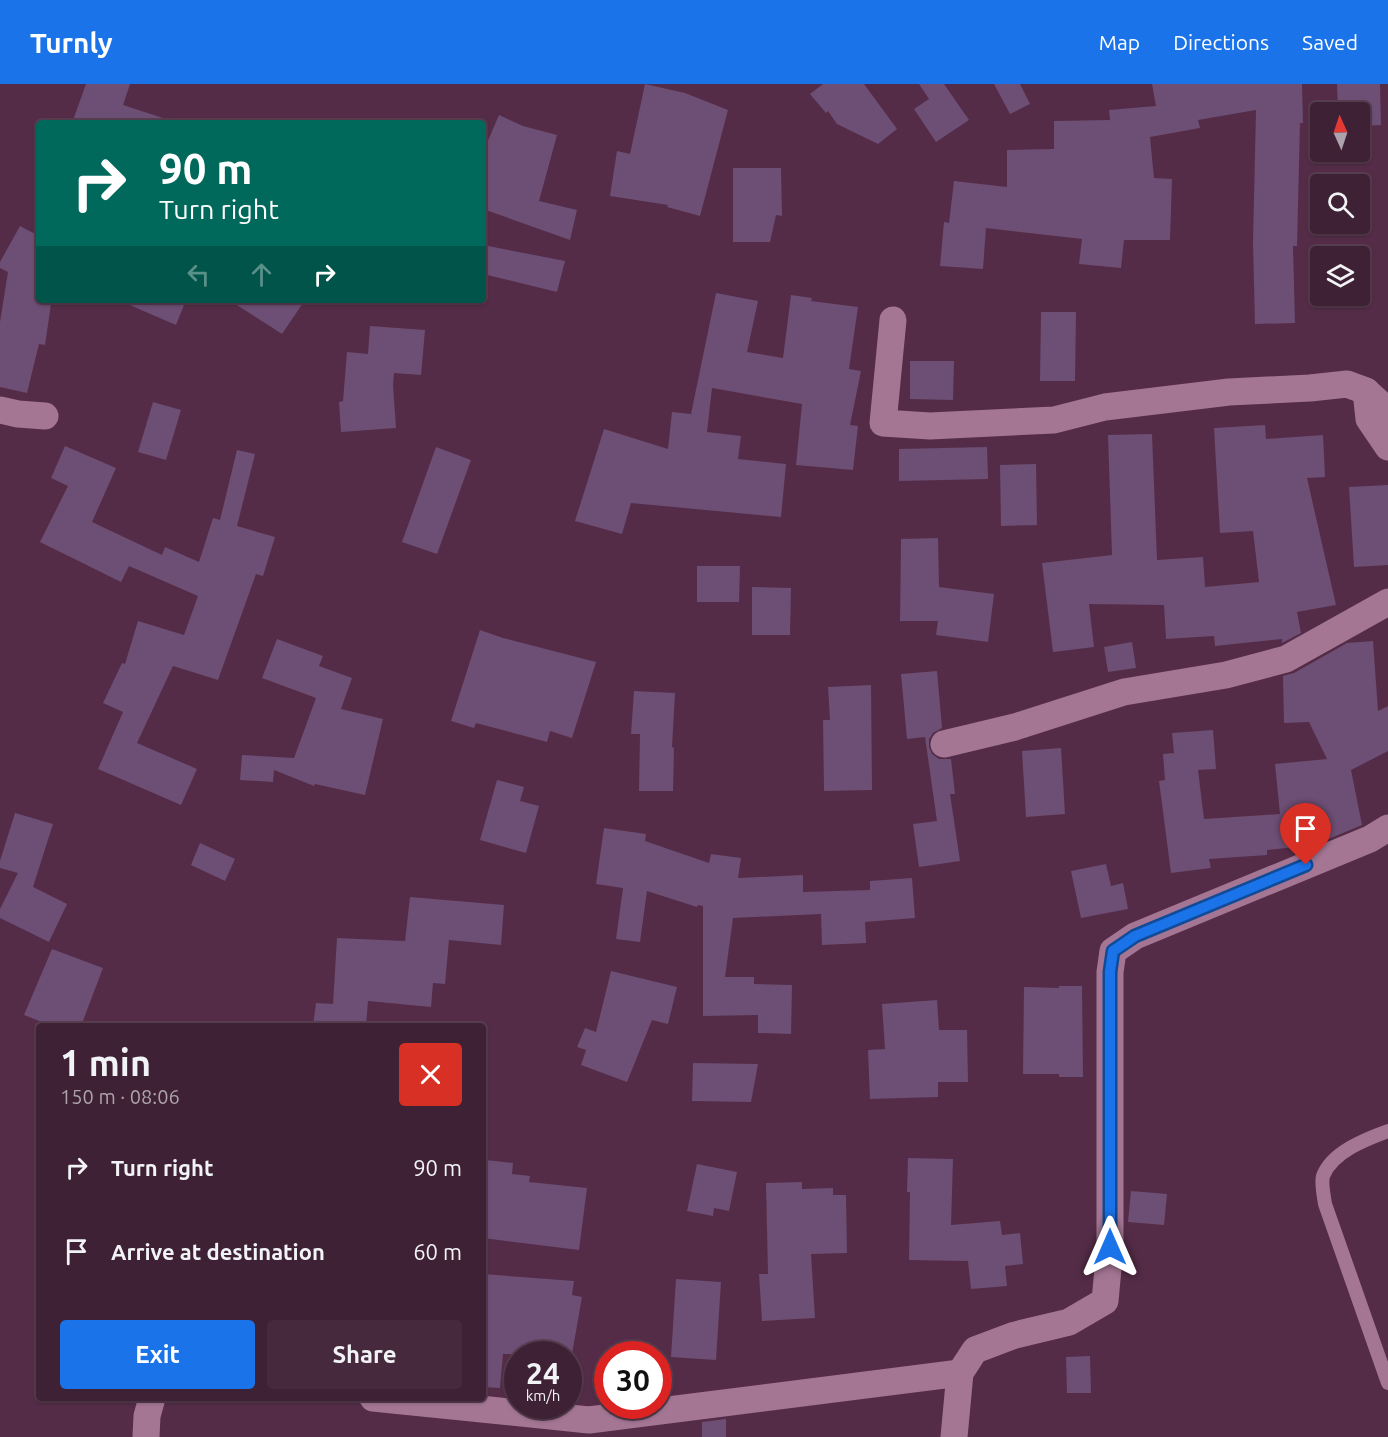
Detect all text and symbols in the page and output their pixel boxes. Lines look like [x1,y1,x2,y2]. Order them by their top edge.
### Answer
text: Turnly [30,27,113,58]
text: Map [1099,30,1140,54]
text: Directions [1173,30,1269,54]
text: Saved [1302,30,1358,54]
north arrow [1310,102,1370,162]
map controls [1310,102,1370,306]
icon: right [60,144,138,222]
text: 90 m [159,145,253,192]
button: search [1310,174,1370,234]
text: Turn right [159,194,279,224]
button: layers [1310,246,1370,306]
icon: left [182,258,215,291]
icon: ahead [245,258,278,291]
icon: right [308,258,341,291]
pin [1280,803,1331,865]
icon: arrive [1289,812,1322,845]
text: 1 min [60,1042,151,1083]
button: close [399,1043,462,1106]
text: 150 m · 08:06 [60,1085,180,1108]
icon: right [60,1151,93,1184]
text: Turn right [111,1155,213,1180]
text: 90 m [413,1155,462,1180]
position arrow [1078,1215,1142,1279]
icon: arrive [60,1235,93,1268]
text: Arrive at destination [111,1239,325,1264]
text: 60 m [413,1239,462,1264]
button: Exit [60,1320,255,1389]
button: Share [267,1320,462,1389]
speed limit sign: 30 [594,1341,672,1419]
text: 24 [526,1356,560,1390]
text: km/h [526,1387,560,1404]

